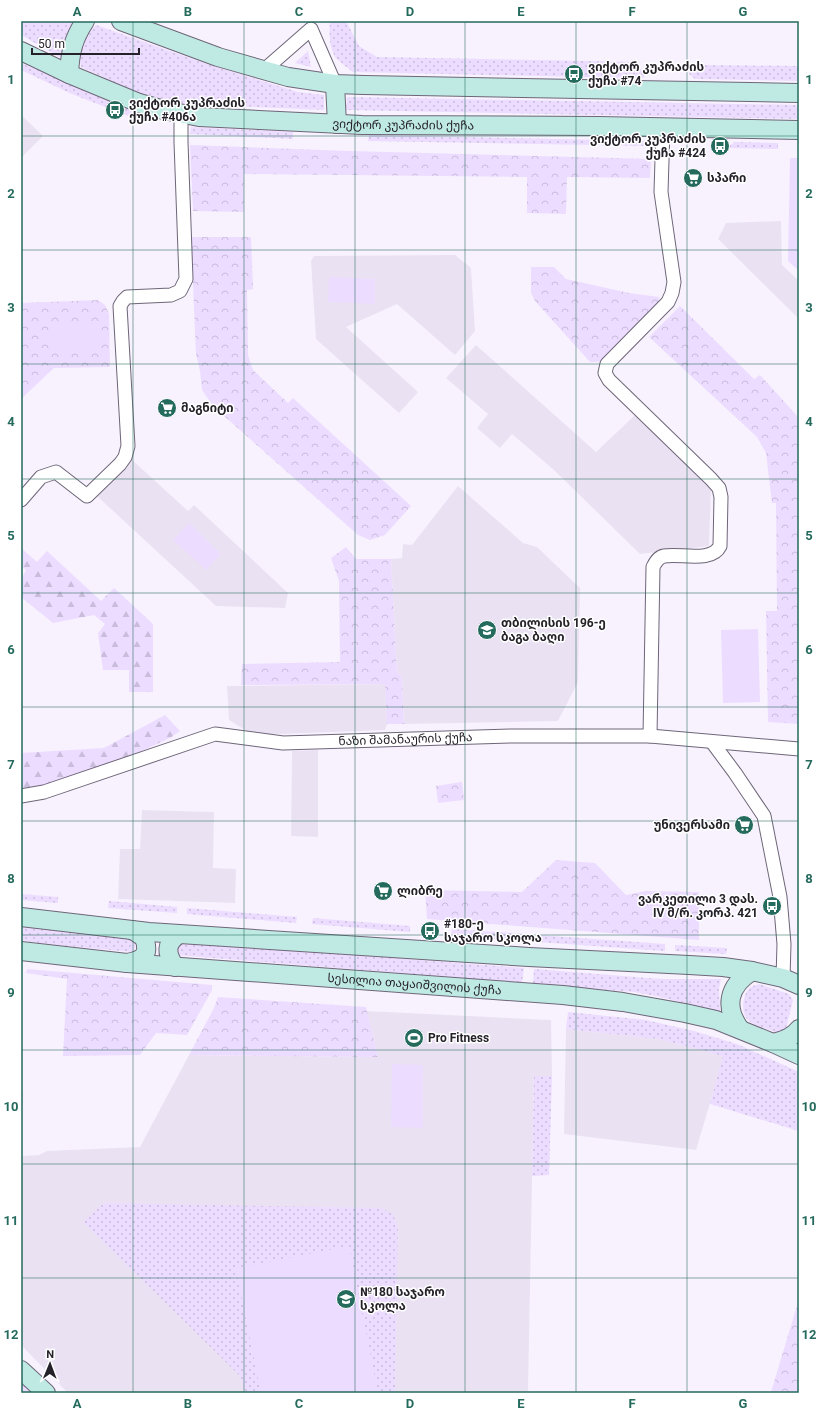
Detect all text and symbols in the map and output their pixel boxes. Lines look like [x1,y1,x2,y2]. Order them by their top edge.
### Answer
text: A [73,4,82,19]
text: B [184,4,192,19]
text: C [295,4,304,19]
text: D [406,4,414,19]
text: E [517,4,525,19]
text: F [628,4,636,19]
text: G [739,4,748,19]
scale bar [32,30,139,56]
text: 50 m [38,37,65,51]
place label: ვიქტორ კუპრაძის ქუჩა #74 [588,60,704,88]
bus stop icon: ვიქტორ კუპრაძის ქუჩა #74 [563,63,585,85]
text: 1 [7,72,15,87]
text: 1 [805,72,813,87]
place label: ვიქტორ კუპრაძის ქუჩა #406ა [129,96,245,124]
bus stop icon: ვიქტორ კუპრაძის ქუჩა #406ა [104,99,126,121]
street label: ვიქტორ კუპრაძის ქუჩა [332,117,474,132]
place label: ვიქტორ კუპრაძის ქუჩა #424 [590,132,706,160]
bus stop icon: ვიქტორ კუპრაძის ქუჩა #424 [709,135,731,157]
supermarket icon: სპარი [682,167,704,189]
place label: სპარი [707,171,746,185]
text: 2 [7,186,15,201]
text: 2 [805,186,813,201]
text: 3 [7,300,15,315]
text: 3 [805,300,813,315]
supermarket icon: მაგნიტი [156,397,178,419]
place label: მაგნიტი [181,401,234,415]
text: 4 [7,414,15,429]
text: 4 [805,414,813,429]
text: 5 [7,528,15,543]
text: 5 [805,528,813,543]
place label: თბილისის 196-ე ბაგა ბაღი [501,616,606,644]
school or university icon: თბილისის 196-ე ბაგა ბაღი [476,619,498,641]
text: 6 [7,642,15,657]
text: 6 [805,642,813,657]
street label: ნაზი შამანაურის ქუჩა [338,730,473,748]
text: 7 [7,757,15,772]
text: 7 [805,757,813,772]
supermarket icon: უნივერსამი [733,814,755,836]
place label: უნივერსამი [654,818,730,832]
text: 8 [7,871,15,886]
text: 8 [805,871,813,886]
supermarket icon: ლიბრე [372,880,394,902]
place label: ლიბრე [397,884,443,899]
place label: ვარკეთილი 3 დას. IV მ/რ. კორპ. 421 [638,892,758,920]
bus stop icon: ვარკეთილი 3 დას. IV მ/რ. კორპ. 421 [761,895,783,917]
place label: #180-ე საჯარო სკოლა [444,917,542,946]
bus stop icon: #180-ე საჯარო სკოლა [419,920,441,942]
street label: სესილია თაყაიშვილის ქუჩა [327,971,502,997]
text: 9 [7,985,15,1000]
text: 9 [805,985,813,1000]
sports icon: Pro Fitness [403,1027,425,1049]
place label: Pro Fitness [428,1031,489,1045]
text: 10 [4,1099,18,1114]
text: 10 [802,1099,816,1114]
text: 11 [4,1213,18,1228]
text: 11 [802,1213,816,1228]
place label: №180 საჯარო სკოლა [360,1285,445,1314]
school or university icon: №180 საჯარო სკოლა [335,1288,357,1310]
text: 12 [4,1327,18,1342]
text: 12 [802,1327,816,1342]
north arrow [30,1344,70,1384]
text: N [46,1348,54,1361]
text: A [73,1396,82,1411]
text: B [184,1396,192,1411]
text: C [295,1396,304,1411]
text: D [406,1396,414,1411]
text: E [517,1396,525,1411]
text: F [628,1396,636,1411]
text: G [739,1396,748,1411]

